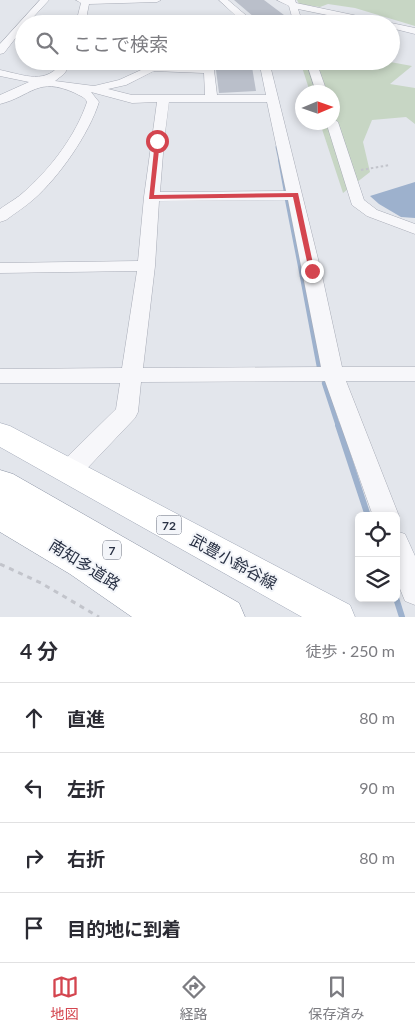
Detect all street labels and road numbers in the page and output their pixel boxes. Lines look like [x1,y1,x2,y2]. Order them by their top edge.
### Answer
road number: 72 [156,516,182,534]
street label: 武豊小鈴谷線 [187,529,281,593]
street label: 南知多道路 [46,535,124,593]
road number: 7 [103,540,121,560]

